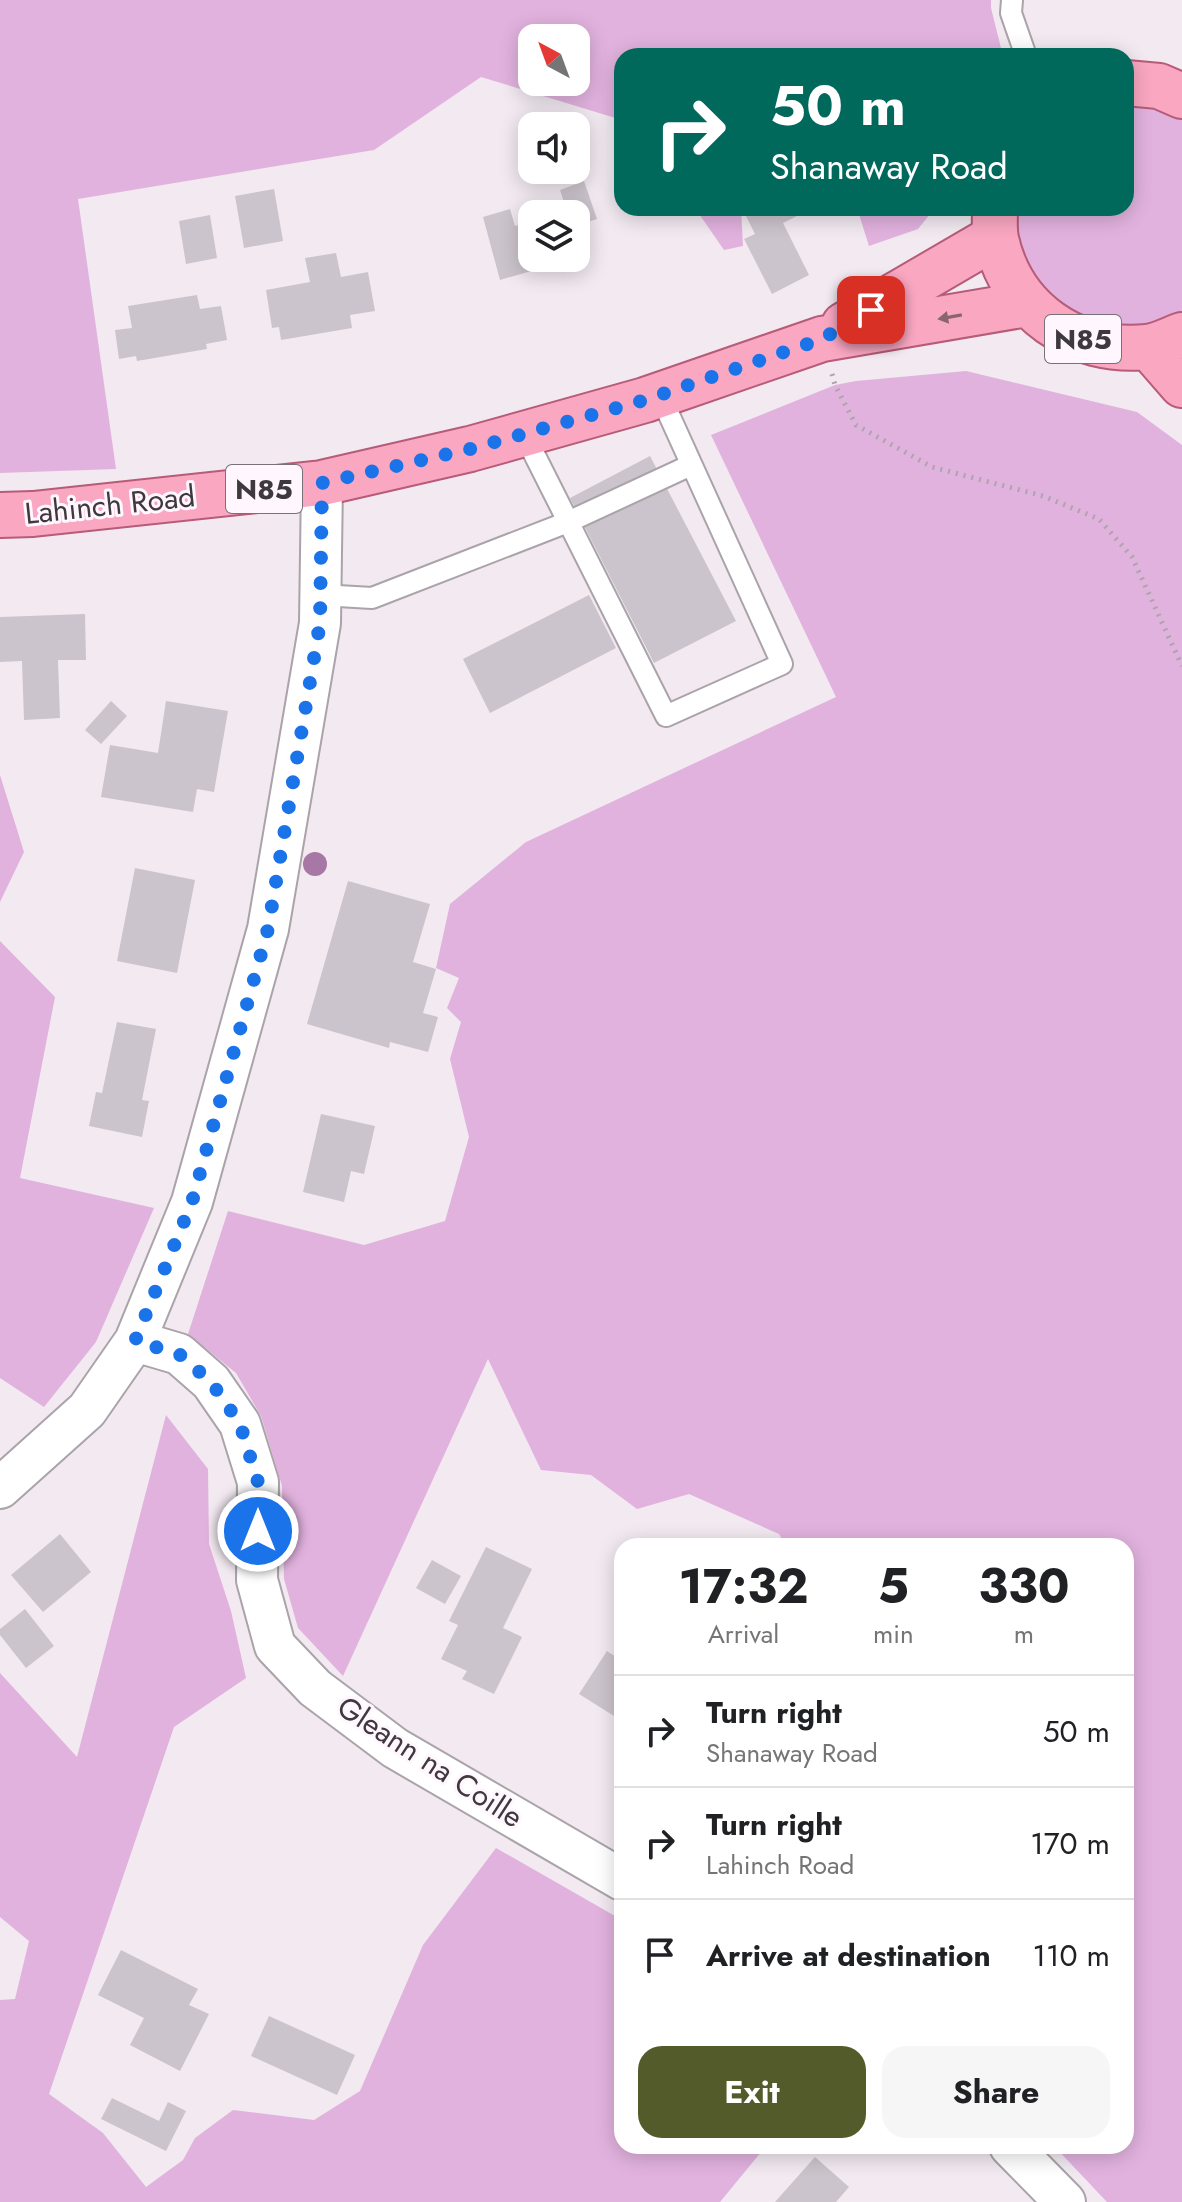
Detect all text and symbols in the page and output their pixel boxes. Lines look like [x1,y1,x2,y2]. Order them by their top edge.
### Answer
north arrow [518,24,590,96]
map controls [518,24,590,272]
text: 50 m [770,65,906,146]
icon: right [638,80,742,184]
button: sound [518,112,590,184]
text: Shanaway Road [770,140,1008,192]
button: layers [518,200,590,272]
pin [837,276,905,344]
icon: arrive [849,288,893,332]
one-way arrow [938,311,963,323]
road number: N85 [1045,315,1121,363]
road number: N85 [226,465,302,513]
street label: Lahinch Road [23,474,197,535]
position arrow [216,1489,300,1573]
text: 17:32 [678,1552,809,1621]
text: 5 [878,1552,909,1621]
text: 330 [978,1552,1070,1621]
text: Arrival [708,1615,779,1653]
text: min [873,1615,914,1653]
text: m [1014,1615,1034,1653]
street label: Gleann na Coille [329,1685,532,1838]
text: Turn right [706,1691,842,1734]
icon: right [638,1709,682,1753]
text: 50 m [1043,1710,1110,1753]
text: Shanaway Road [706,1734,878,1772]
text: Turn right [706,1803,842,1846]
icon: right [638,1821,682,1865]
text: 170 m [1030,1822,1110,1865]
text: Lahinch Road [706,1846,854,1884]
icon: arrive [638,1933,682,1977]
text: Arrive at destination [706,1934,991,1977]
text: 110 m [1033,1934,1110,1977]
button: Exit [638,2046,866,2138]
button: Share [882,2046,1110,2138]

